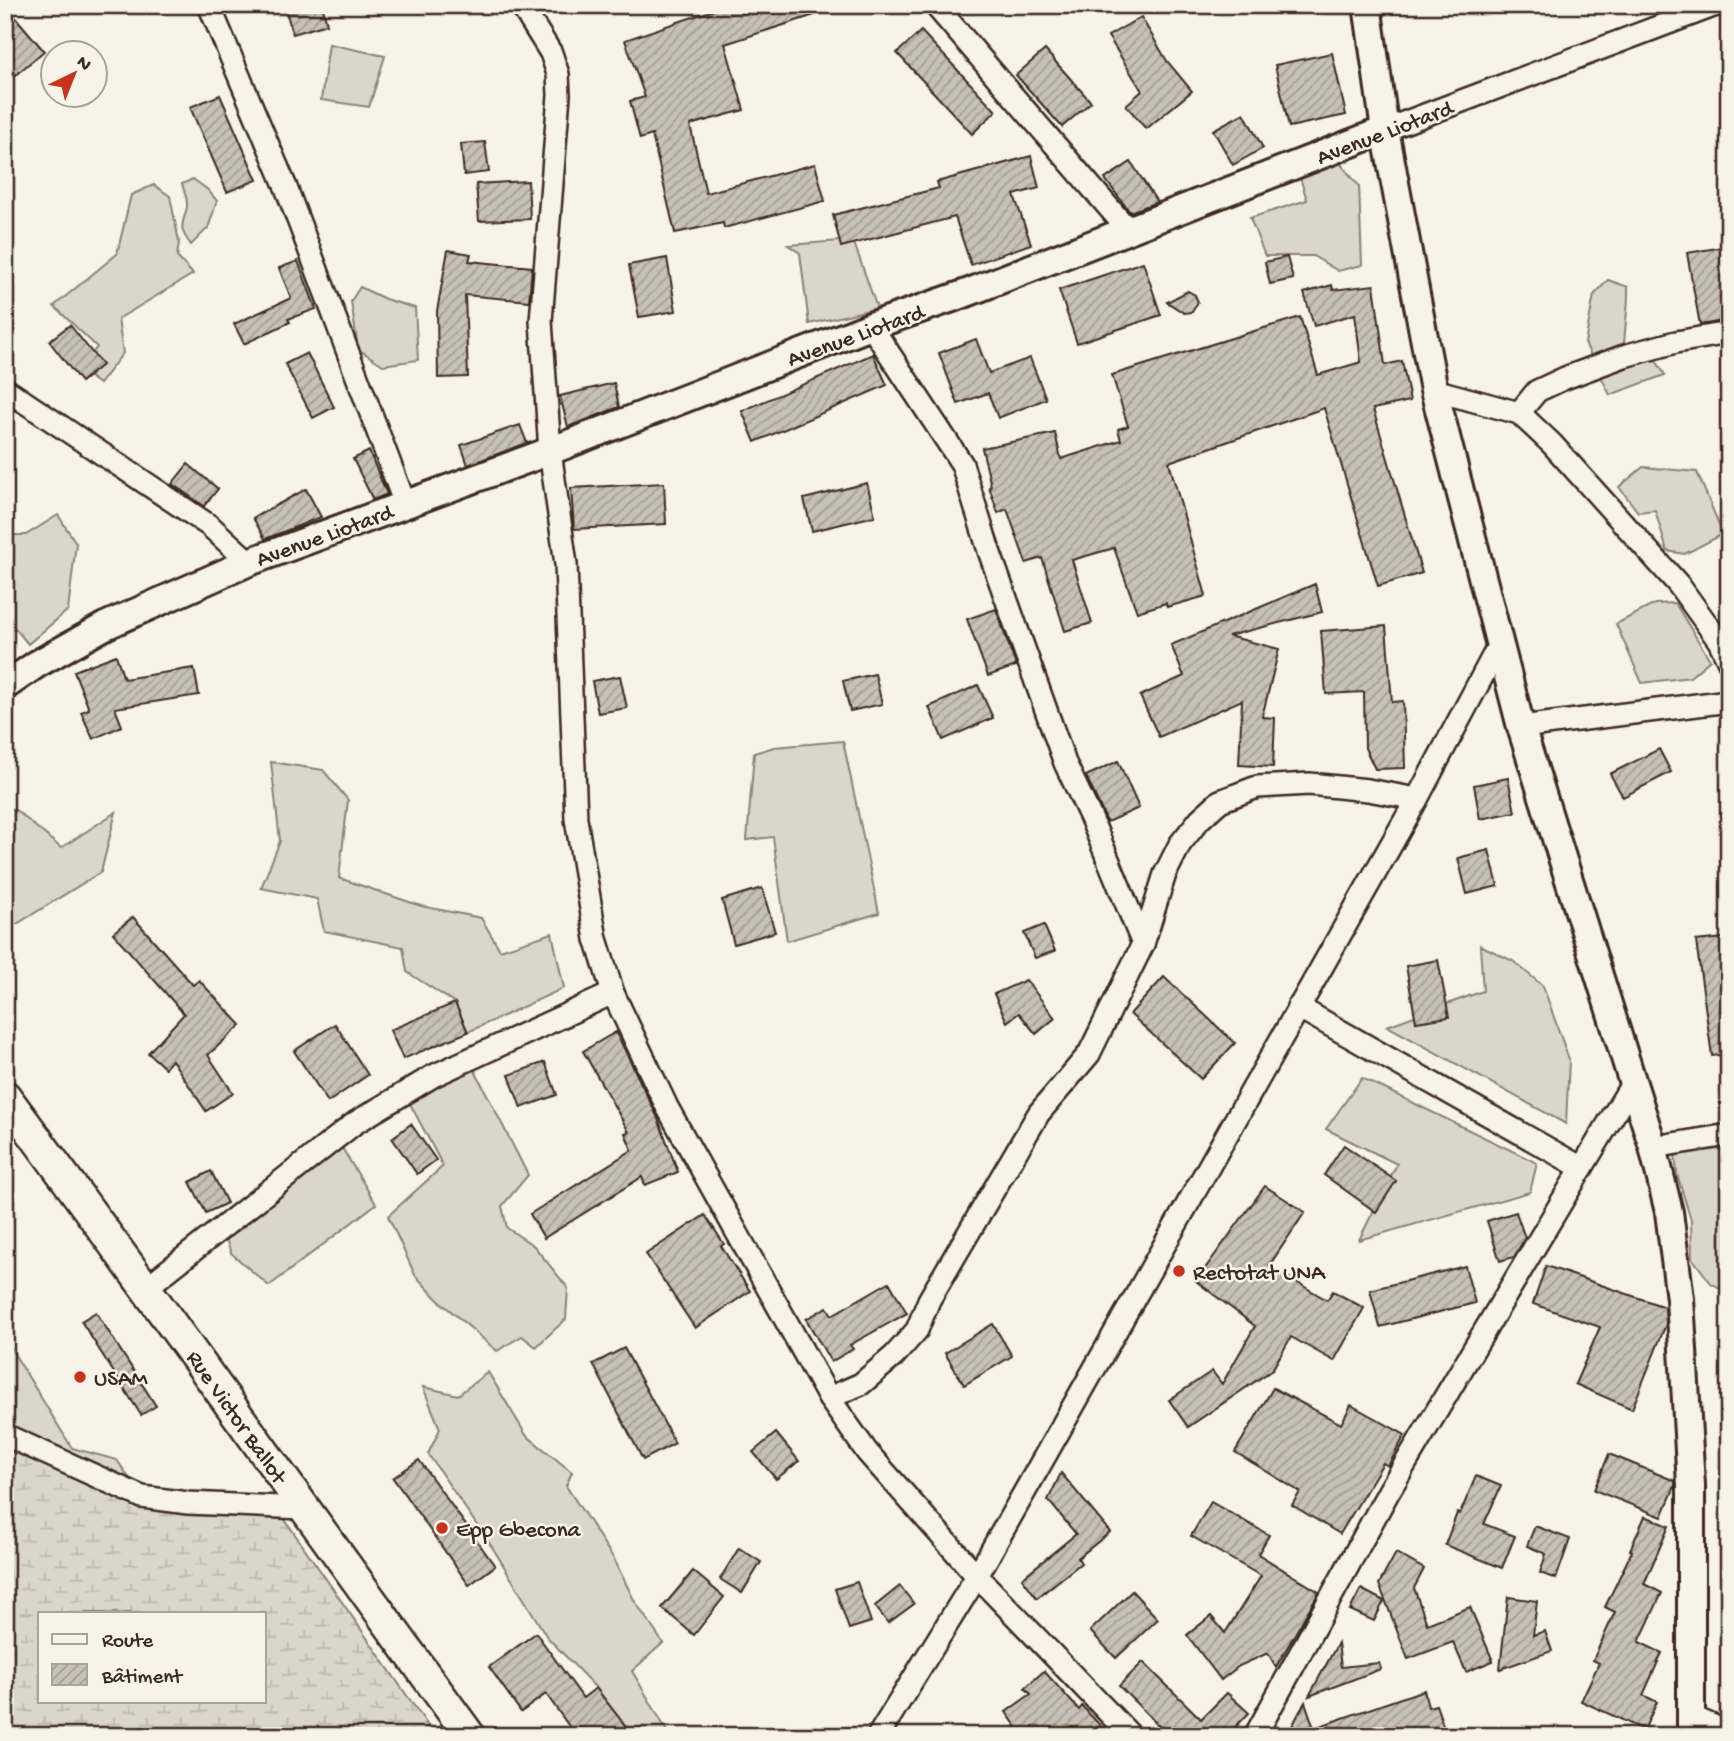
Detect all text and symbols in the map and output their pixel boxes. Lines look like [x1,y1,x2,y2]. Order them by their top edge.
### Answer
north arrow [38,38,108,108]
text: N [71,51,96,77]
street label: Avenue Liotard [1313,95,1459,173]
street label: Avenue Liotard [784,300,930,375]
street label: Avenue Liotard [253,500,399,575]
place label: Rectotat UNA [1193,1261,1326,1288]
marker: Rectotat UNA [1171,1263,1187,1279]
street label: Rue Victor Ballot [179,1346,292,1491]
place label: USAM [94,1367,149,1394]
marker: USAM [72,1369,88,1385]
place label: Epp Gbecona [456,1518,582,1545]
marker: Epp Gbecona [434,1520,450,1536]
legend [38,1612,266,1702]
text: Route [102,1630,154,1655]
text: Bâtiment [101,1666,184,1691]

